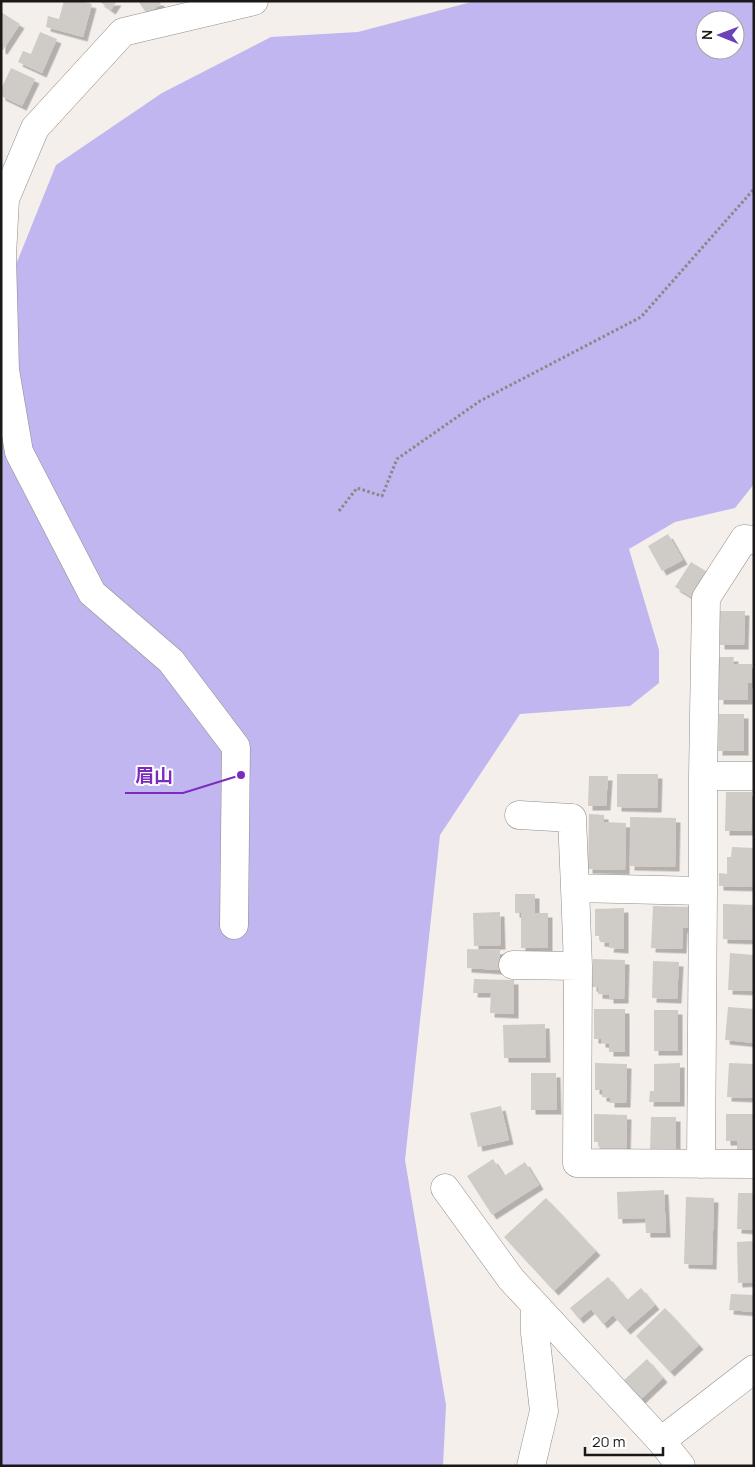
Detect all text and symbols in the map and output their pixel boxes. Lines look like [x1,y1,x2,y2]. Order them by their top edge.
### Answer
north arrow [695,10,745,60]
text: N [697,30,716,40]
callout: 眉山 [125,759,183,793]
text: 眉山 [135,762,173,788]
scale bar [585,1424,662,1456]
text: 20 m [592,1431,625,1452]

